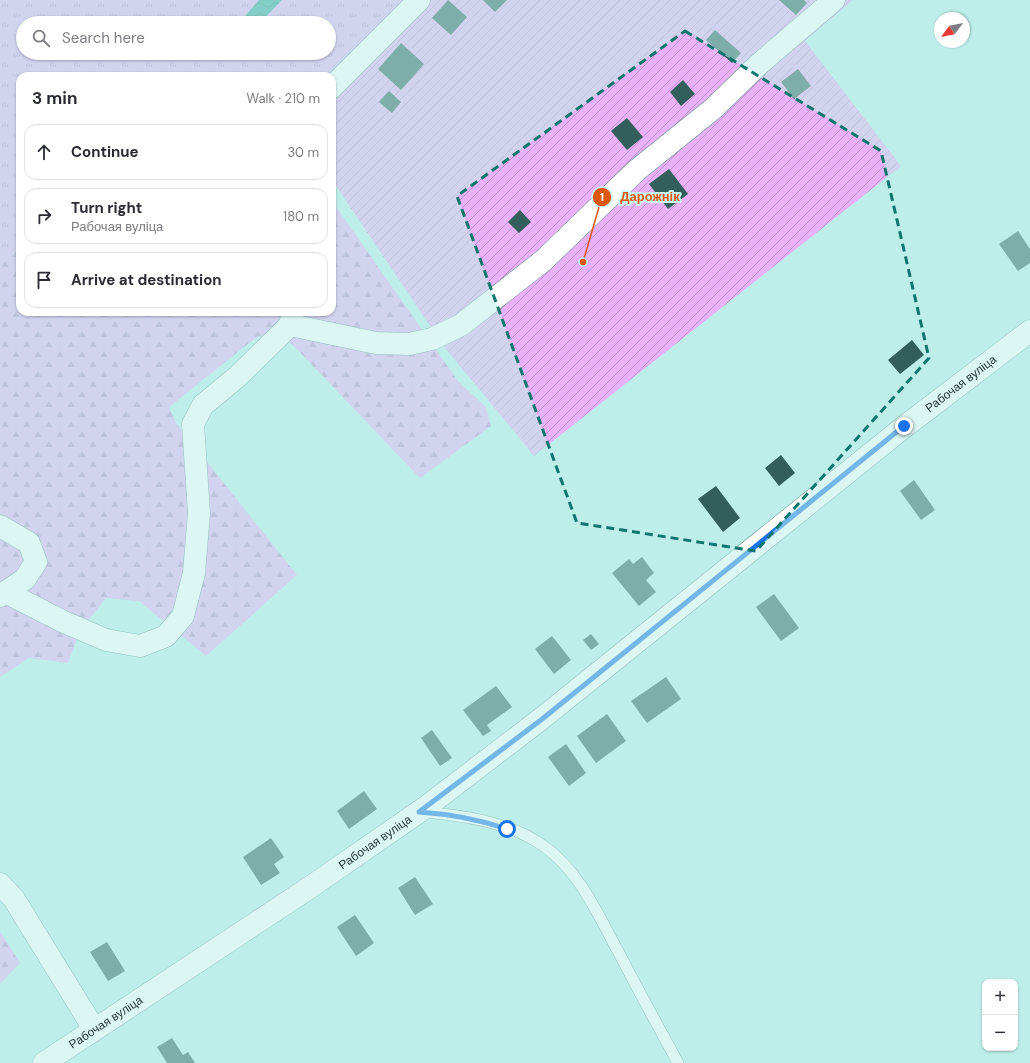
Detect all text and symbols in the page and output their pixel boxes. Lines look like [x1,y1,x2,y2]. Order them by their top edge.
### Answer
north arrow [934,12,970,48]
search box [16,16,336,60]
icon: search [30,27,52,49]
text: Search here [62,28,145,48]
text: 3 min [32,87,77,109]
text: Walk · 210 m [247,90,320,107]
icon: ahead [33,141,55,163]
text: Continue [71,142,139,162]
text: 30 m [287,144,319,161]
callout: Дарожнік [592,184,687,209]
text: Дарожнік [620,188,680,205]
text: 1 [600,189,604,205]
text: Turn right [71,198,142,218]
icon: right [33,205,55,227]
text: 180 m [283,208,319,225]
text: Рабочая вуліца [71,218,163,235]
icon: arrive [33,269,55,291]
text: Arrive at destination [71,270,222,290]
street label: Рабочая вуліца [922,351,1000,416]
route end [895,417,913,435]
street label: Рабочая вуліца [335,811,415,873]
route start [498,820,516,838]
map controls [982,979,1018,1051]
button: + [982,979,1018,1015]
street label: Рабочая вуліца [66,992,146,1052]
button: − [982,1015,1018,1051]

